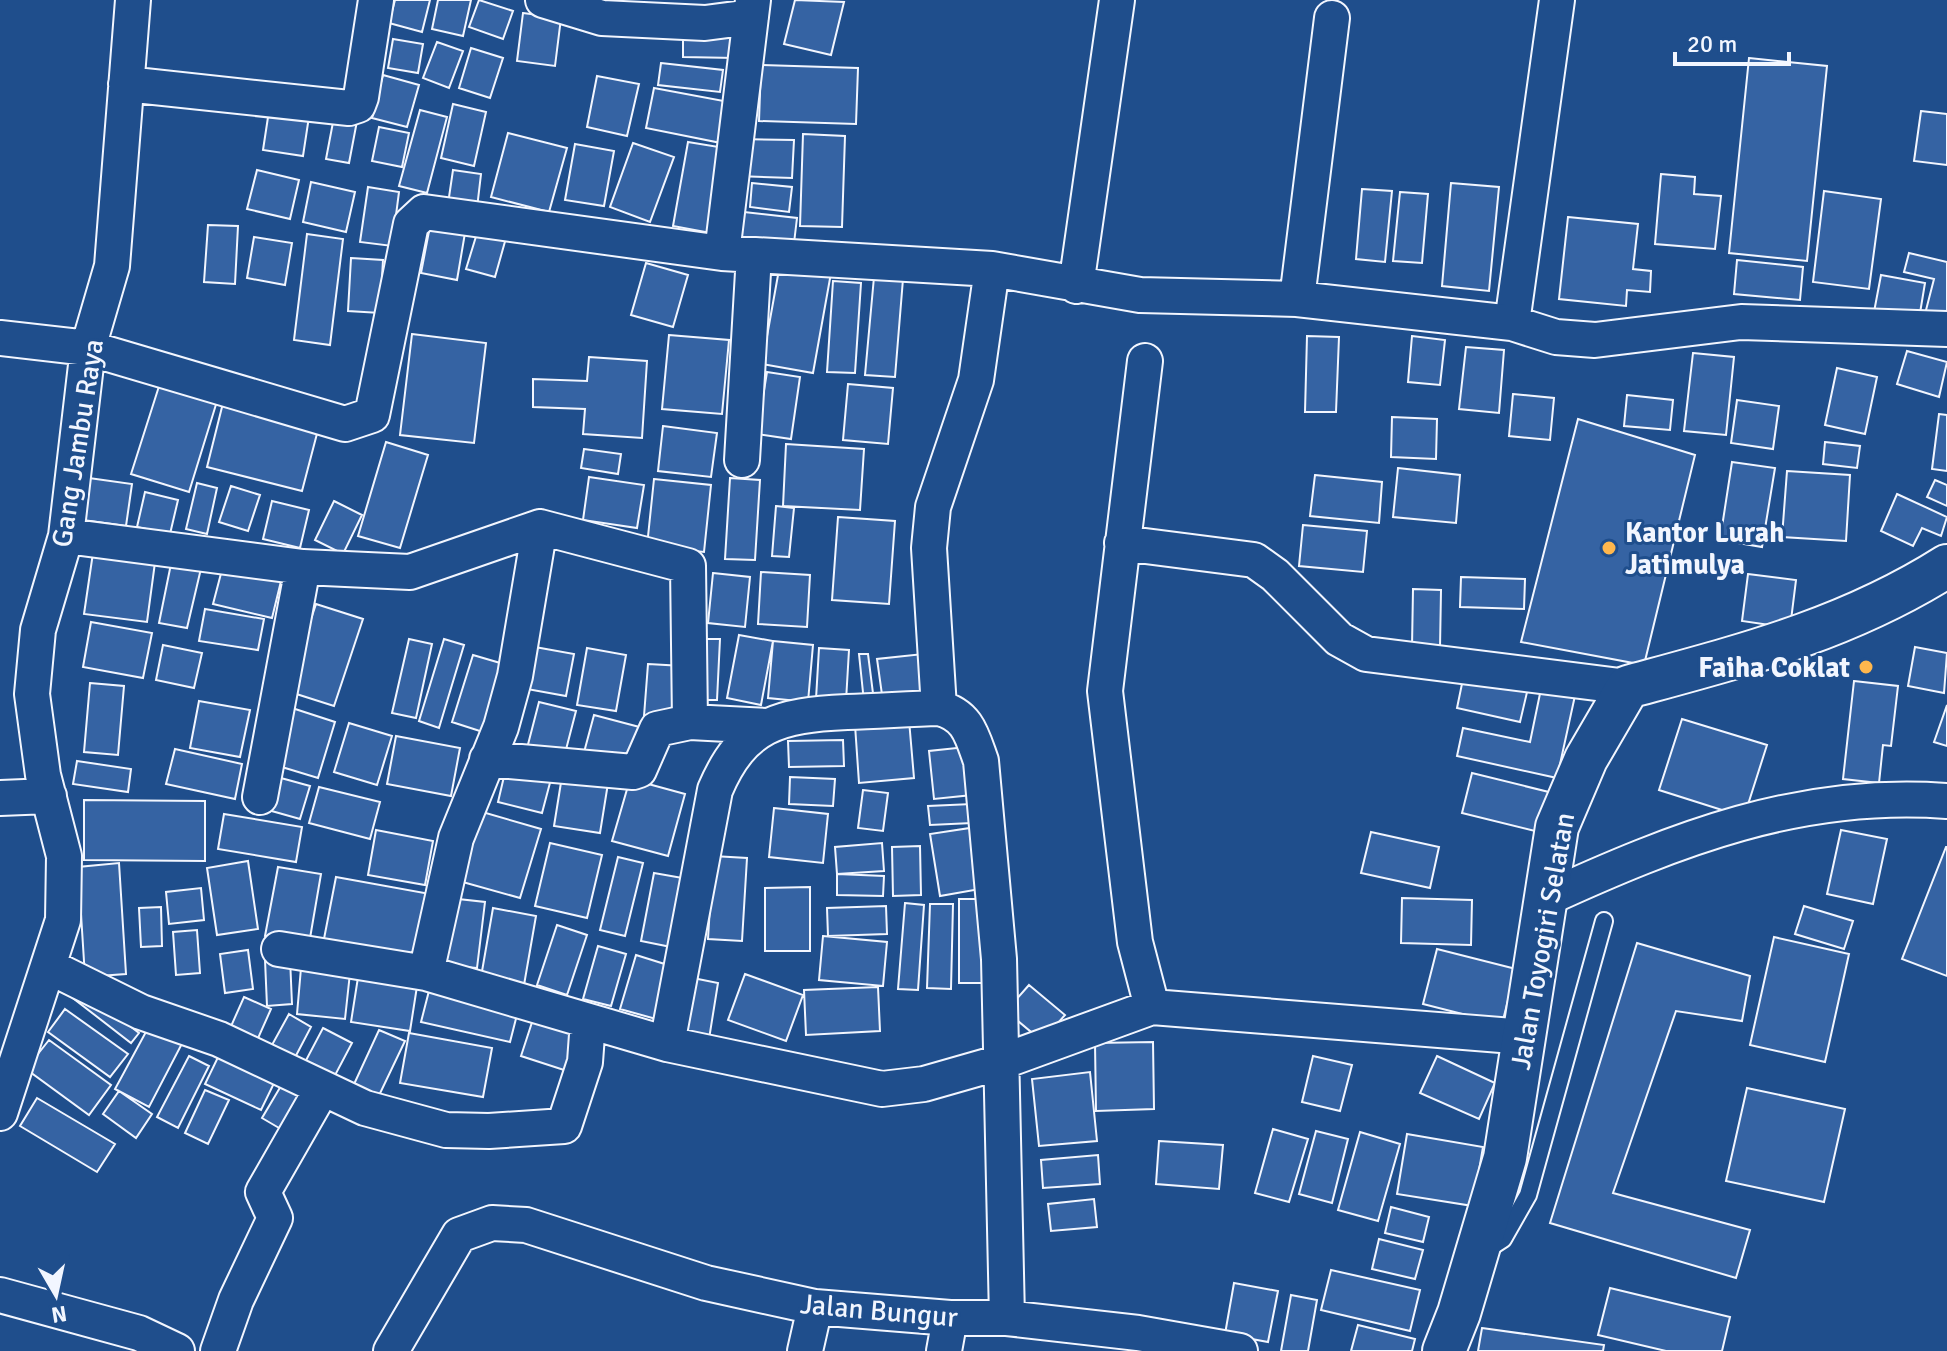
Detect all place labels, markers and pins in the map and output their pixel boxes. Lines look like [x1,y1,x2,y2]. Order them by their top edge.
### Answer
place label: Kantor Lurah Jatimulya [1625,516,1784,582]
marker: Kantor Lurah Jatimulya [1600,539,1618,557]
place label: Faiha Coklat [1698,651,1851,685]
marker: Faiha Coklat [1857,658,1875,676]

